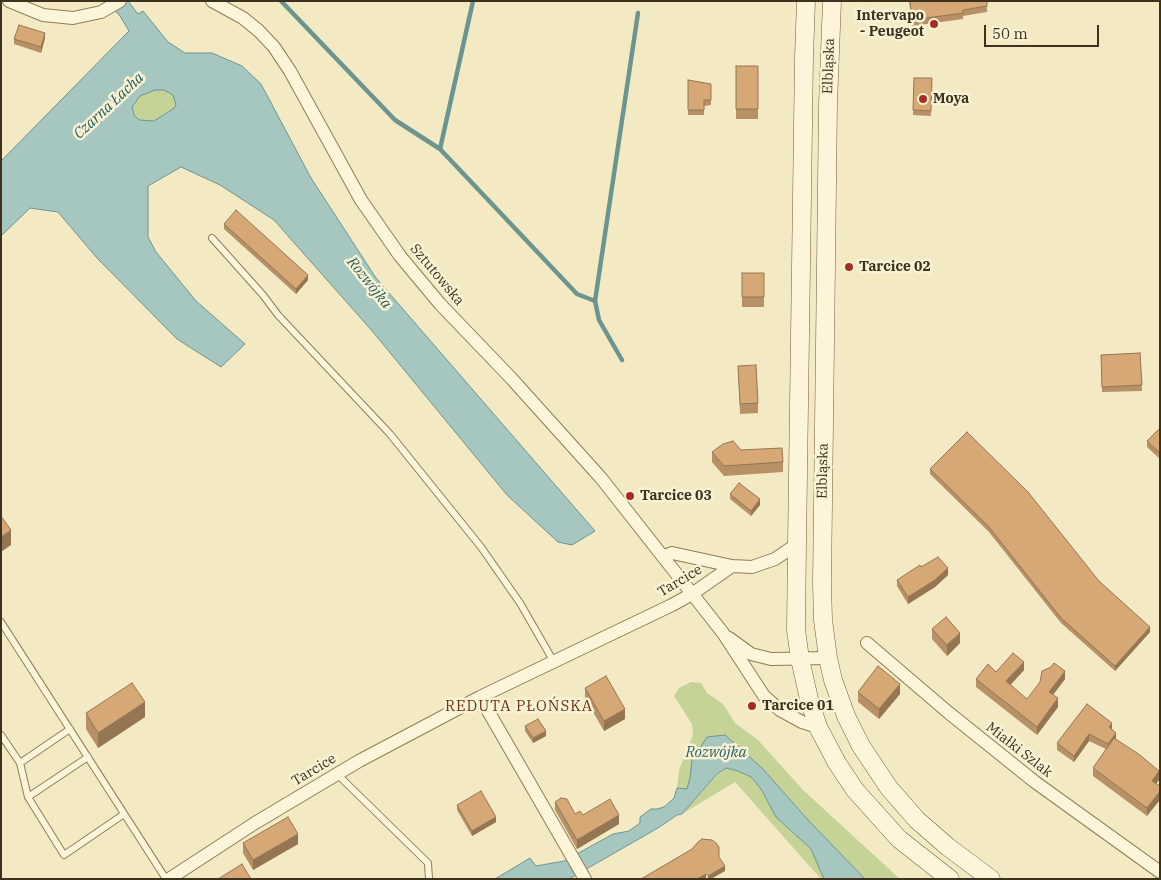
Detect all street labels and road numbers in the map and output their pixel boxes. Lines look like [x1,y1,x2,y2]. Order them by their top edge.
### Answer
street label: Elbląska [820,38,838,94]
street label: Sztutowska [406,241,468,309]
street label: Elbląska [814,443,832,499]
street label: Tarcice [655,561,705,601]
street label: Miałki Szlak [982,719,1056,781]
street label: Tarcice [289,750,339,790]

